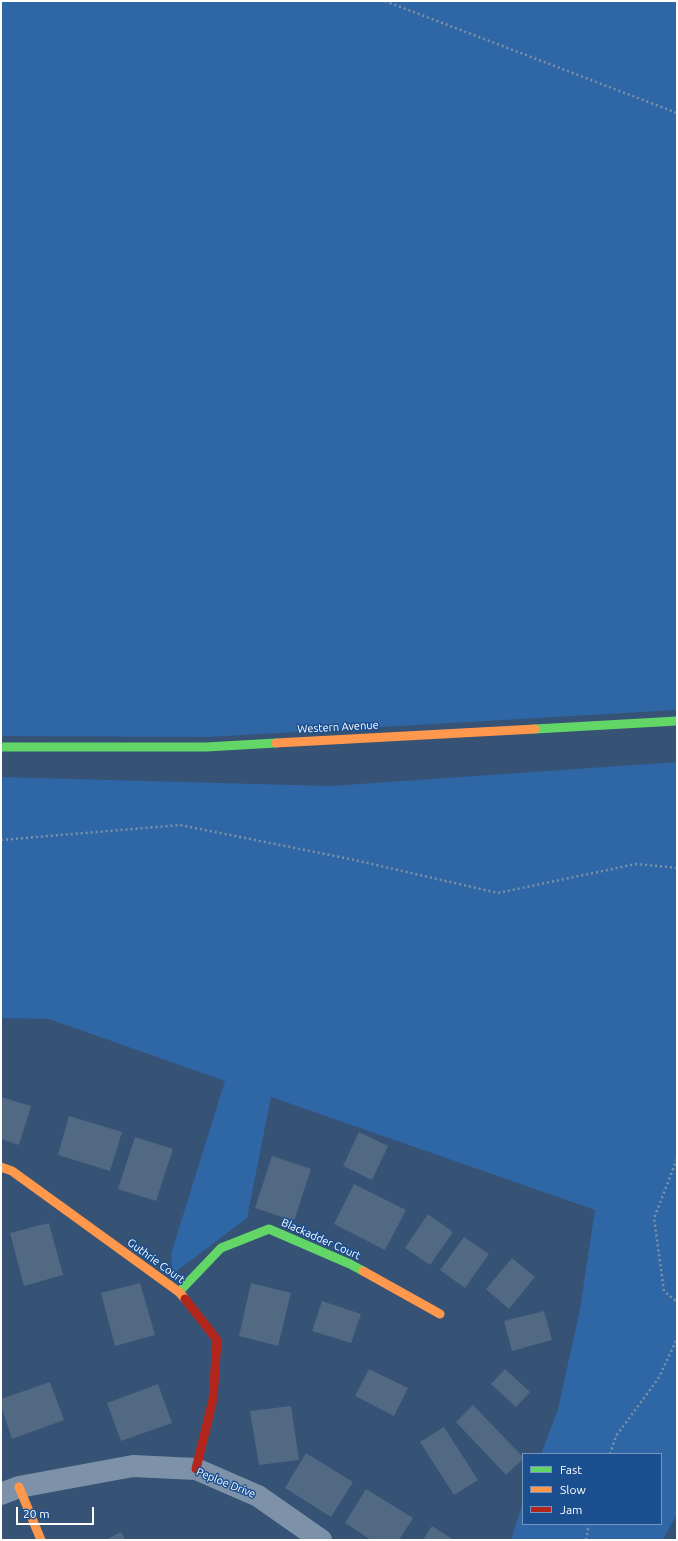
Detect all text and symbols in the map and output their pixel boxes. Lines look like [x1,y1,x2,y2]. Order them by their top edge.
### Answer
street label: Western Avenue [297,718,379,736]
street label: Blackadder Court [279,1216,363,1262]
street label: Guthrie Court [125,1236,187,1286]
legend [522,1453,662,1525]
text: Fast [560,1463,582,1476]
street label: Peploe Drive [194,1465,258,1501]
text: Slow [560,1483,586,1496]
scale bar [18,1499,96,1525]
text: Jam [560,1503,582,1516]
text: 20 m [23,1507,50,1520]

